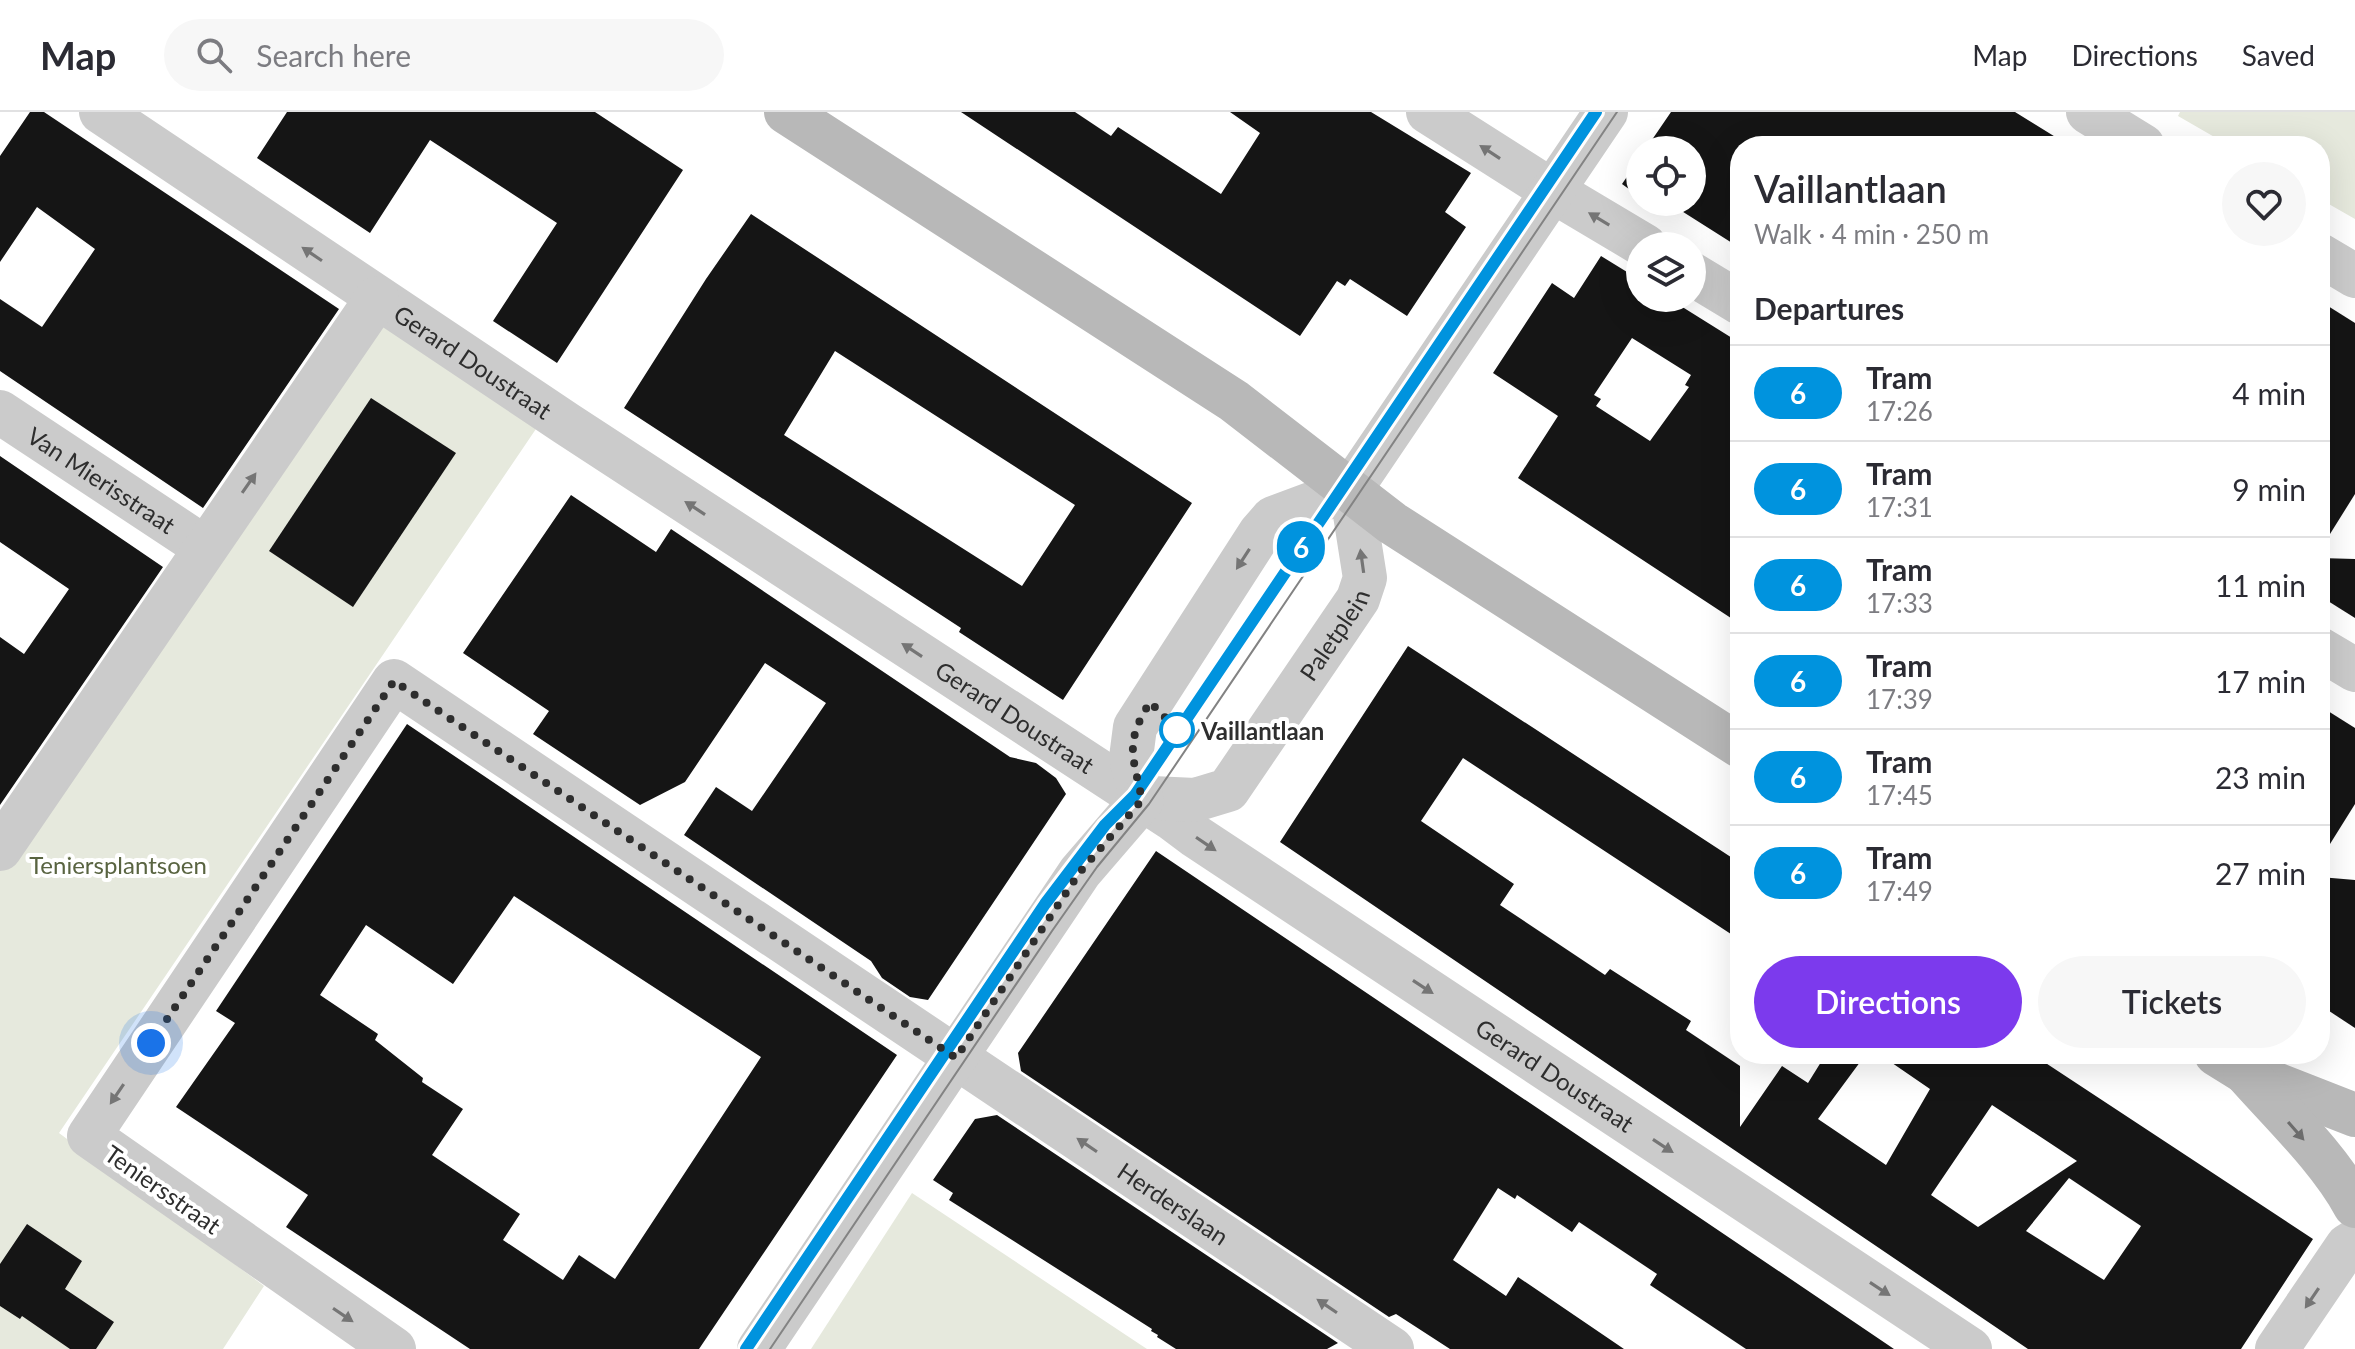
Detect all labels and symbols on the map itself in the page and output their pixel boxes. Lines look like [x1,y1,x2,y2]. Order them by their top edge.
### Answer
one-way arrow [1480,145,1501,160]
one-way arrow [1588,212,1610,226]
one-way arrow [301,247,323,262]
street label: Gerard Doustraat [389,298,558,425]
street label: Van Mierisstraat [22,420,182,539]
one-way arrow [241,472,256,493]
one-way arrow [684,501,706,516]
line badge: 6 [1275,521,1327,573]
one-way arrow [1236,548,1251,570]
one-way arrow [1355,548,1368,573]
street label: Paletplein [1293,586,1375,685]
one-way arrow [902,643,923,658]
street label: Gerard Doustraat [931,654,1100,779]
marker: Vaillantlaan [1160,713,1194,747]
place label: Vaillantlaan [1200,716,1324,745]
one-way arrow [1195,836,1217,851]
park label: Teniersplantsoen [29,850,207,879]
one-way arrow [1412,980,1434,994]
street label: Gerard Doustraat [1471,1012,1640,1137]
your location [131,1023,171,1063]
one-way arrow [110,1084,125,1105]
one-way arrow [2287,1120,2304,1140]
one-way arrow [1077,1138,1098,1153]
one-way arrow [1653,1138,1674,1153]
street label: Teniersstraat [100,1139,227,1240]
street label: Herderslaan [1113,1155,1235,1250]
one-way arrow [1869,1282,1891,1296]
one-way arrow [2305,1287,2320,1308]
one-way arrow [1316,1298,1337,1313]
one-way arrow [333,1307,354,1322]

